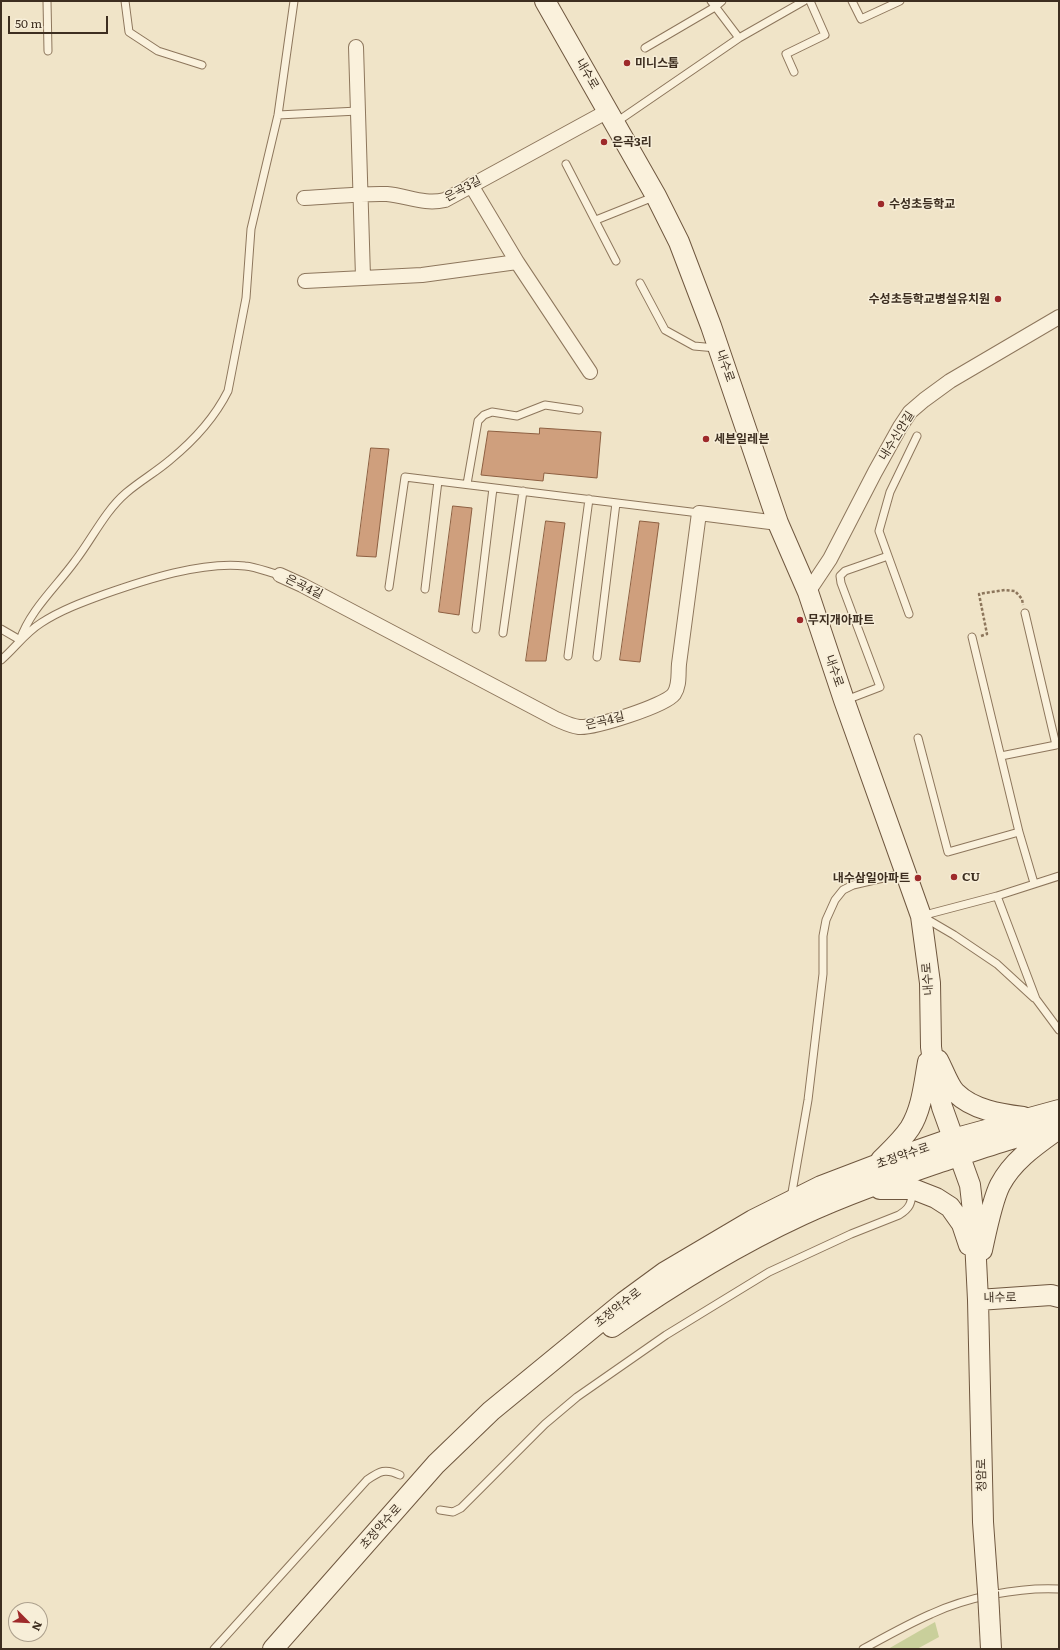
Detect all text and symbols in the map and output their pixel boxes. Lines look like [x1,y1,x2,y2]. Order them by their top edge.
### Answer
scale bar [10,8,110,34]
text: 50 m [15,14,42,32]
street label: 내수로 [572,56,602,92]
place label: 미니스톱 [635,56,679,70]
marker: 미니스톱 [622,58,632,68]
place label: 은곡3리 [612,135,652,149]
marker: 은곡3리 [599,137,609,147]
street label: 은곡3길 [442,173,484,205]
place label: 수성초등학교 [889,197,955,211]
marker: 수성초등학교 [876,199,886,209]
place label: 수성초등학교병설유치원 [869,292,990,306]
marker: 수성초등학교병설유치원 [993,294,1003,304]
street label: 내수로 [713,348,737,384]
street label: 내수신안길 [876,409,918,463]
place label: 세븐일레븐 [714,432,769,446]
marker: 세븐일레븐 [701,434,711,444]
street label: 은곡4길 [283,572,325,602]
place label: 무지개아파트 [808,613,874,627]
marker: 무지개아파트 [795,615,805,625]
street label: 내수로 [822,653,846,689]
street label: 은곡4길 [584,709,626,733]
place label: CU [962,870,980,884]
place label: 내수삼일아파트 [833,871,910,885]
marker: CU [949,872,959,882]
marker: 내수삼일아파트 [913,873,923,883]
street label: 내수로 [920,962,936,996]
street label: 초정약수로 [875,1140,931,1172]
street label: 초정약수로 [592,1285,644,1331]
street label: 내수로 [983,1291,1017,1305]
street label: 청암로 [975,1458,989,1492]
street label: 초정약수로 [357,1502,405,1552]
north arrow [8,1602,48,1642]
text: N [29,1619,47,1634]

